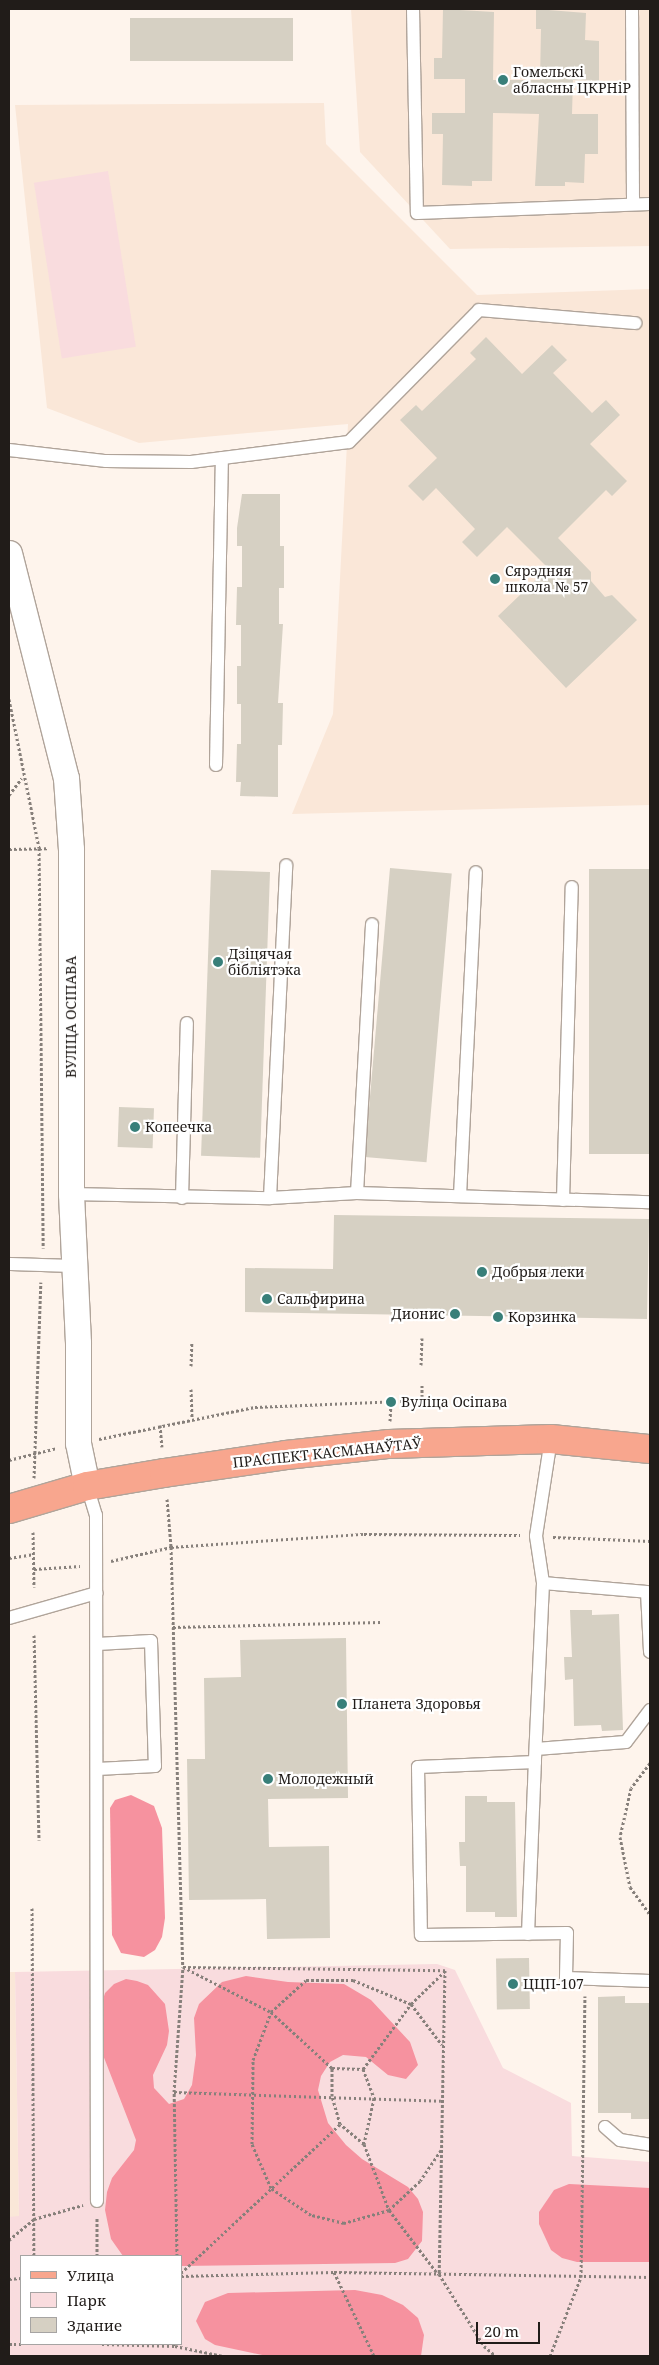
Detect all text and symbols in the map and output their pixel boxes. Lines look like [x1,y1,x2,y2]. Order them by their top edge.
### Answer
place label: Гомельскі абласны ЦКРНіР [513,64,631,96]
marker: Гомельскі абласны ЦКРНіР [497,74,509,86]
place label: Сярэдняя школа № 57 [505,563,588,596]
marker: Сярэдняя школа № 57 [489,573,501,585]
place label: Дзіцячая бібліятэка [228,946,301,979]
street label: ВУЛІЦА ОСІПАВА [63,956,79,1078]
marker: Дзіцячая бібліятэка [212,956,224,968]
place label: Копеечка [145,1119,212,1135]
marker: Копеечка [129,1121,141,1133]
place label: Добрыя леки [492,1264,584,1280]
marker: Добрыя леки [476,1266,488,1278]
place label: Сальфирина [277,1291,365,1307]
marker: Сальфирина [261,1293,273,1305]
place label: Дионис [391,1306,445,1322]
marker: Дионис [449,1308,461,1320]
place label: Корзинка [508,1309,577,1325]
marker: Корзинка [492,1311,504,1323]
place label: Вуліца Осіпава [401,1394,507,1410]
marker: Вуліца Осіпава [385,1396,397,1408]
street label: ПРАСПЕКТ КАСМАНАЎТАЎ [232,1435,422,1471]
place label: Планета Здоровья [352,1696,481,1712]
marker: Планета Здоровья [336,1698,348,1710]
place label: Молодежный [278,1771,374,1787]
marker: Молодежный [262,1773,274,1785]
place label: ЦЦП-107 [523,1976,584,1992]
marker: ЦЦП-107 [507,1978,519,1990]
legend [20,2255,182,2345]
text: Улица [67,2265,115,2285]
text: Парк [67,2290,106,2310]
scale bar [479,2312,543,2344]
text: Здание [67,2315,122,2335]
text: 20 m [484,2321,519,2341]

